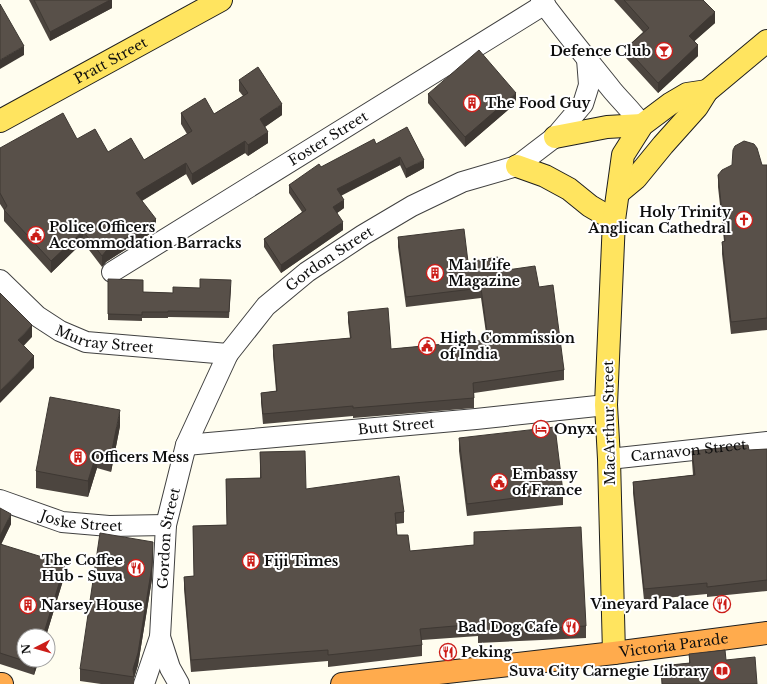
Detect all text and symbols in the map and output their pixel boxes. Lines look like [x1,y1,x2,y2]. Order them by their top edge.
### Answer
street label: Pratt Street [71,33,151,88]
bar icon: Defence Club [654,41,674,61]
place label: Defence Club [550,42,651,60]
building icon: The Food Guy [462,93,482,113]
place label: The Food Guy [485,94,592,112]
street label: Foster Street [285,107,372,170]
place label: Holy Trinity Anglican Cathedral [587,203,732,237]
church icon: Holy Trinity Anglican Cathedral [734,210,754,230]
place label: Police Officers Accommodation Barracks [48,218,242,252]
street label: Gordon Street [282,222,377,295]
public building icon: Police Officers Accommodation Barracks [26,225,46,245]
place label: Mai Life Magazine [448,256,520,290]
building icon: Mai Life Magazine [425,263,445,283]
street label: Murray Street [53,321,155,357]
place label: High Commission of India [440,329,575,363]
public building icon: High Commission of India [417,336,437,356]
street label: MacArthur Street [599,360,619,486]
street label: Butt Street [357,414,436,439]
hotel icon: Onyx [531,419,551,439]
place label: Onyx [554,420,596,438]
street label: Carnavon Street [630,435,748,466]
building icon: Officers Mess [68,447,88,467]
place label: Officers Mess [91,448,190,466]
place label: Embassy of France [512,465,582,499]
public building icon: Embassy of France [489,472,509,492]
street label: Gordon Street [154,485,184,589]
street label: Joske Street [36,505,123,535]
place label: The Coffee Hub - Suva [41,551,123,585]
building icon: Fiji Times [241,551,261,571]
place label: Fiji Times [264,552,339,570]
restaurant icon: The Coffee Hub - Suva [126,558,146,578]
restaurant icon: Vineyard Palace [712,594,732,614]
building icon: Narsey House [18,595,38,615]
place label: Vineyard Palace [589,595,709,613]
place label: Narsey House [41,596,142,614]
restaurant icon: Bad Dog Cafe [561,617,581,637]
place label: Bad Dog Cafe [457,618,558,636]
north arrow [16,628,56,668]
street label: Victoria Parade [617,629,729,661]
restaurant icon: Peking [438,642,458,662]
text: N [18,643,34,655]
place label: Peking [461,643,512,661]
library icon: Suva City Carnegie Library [712,661,732,681]
place label: Suva City Carnegie Library [509,662,710,680]

